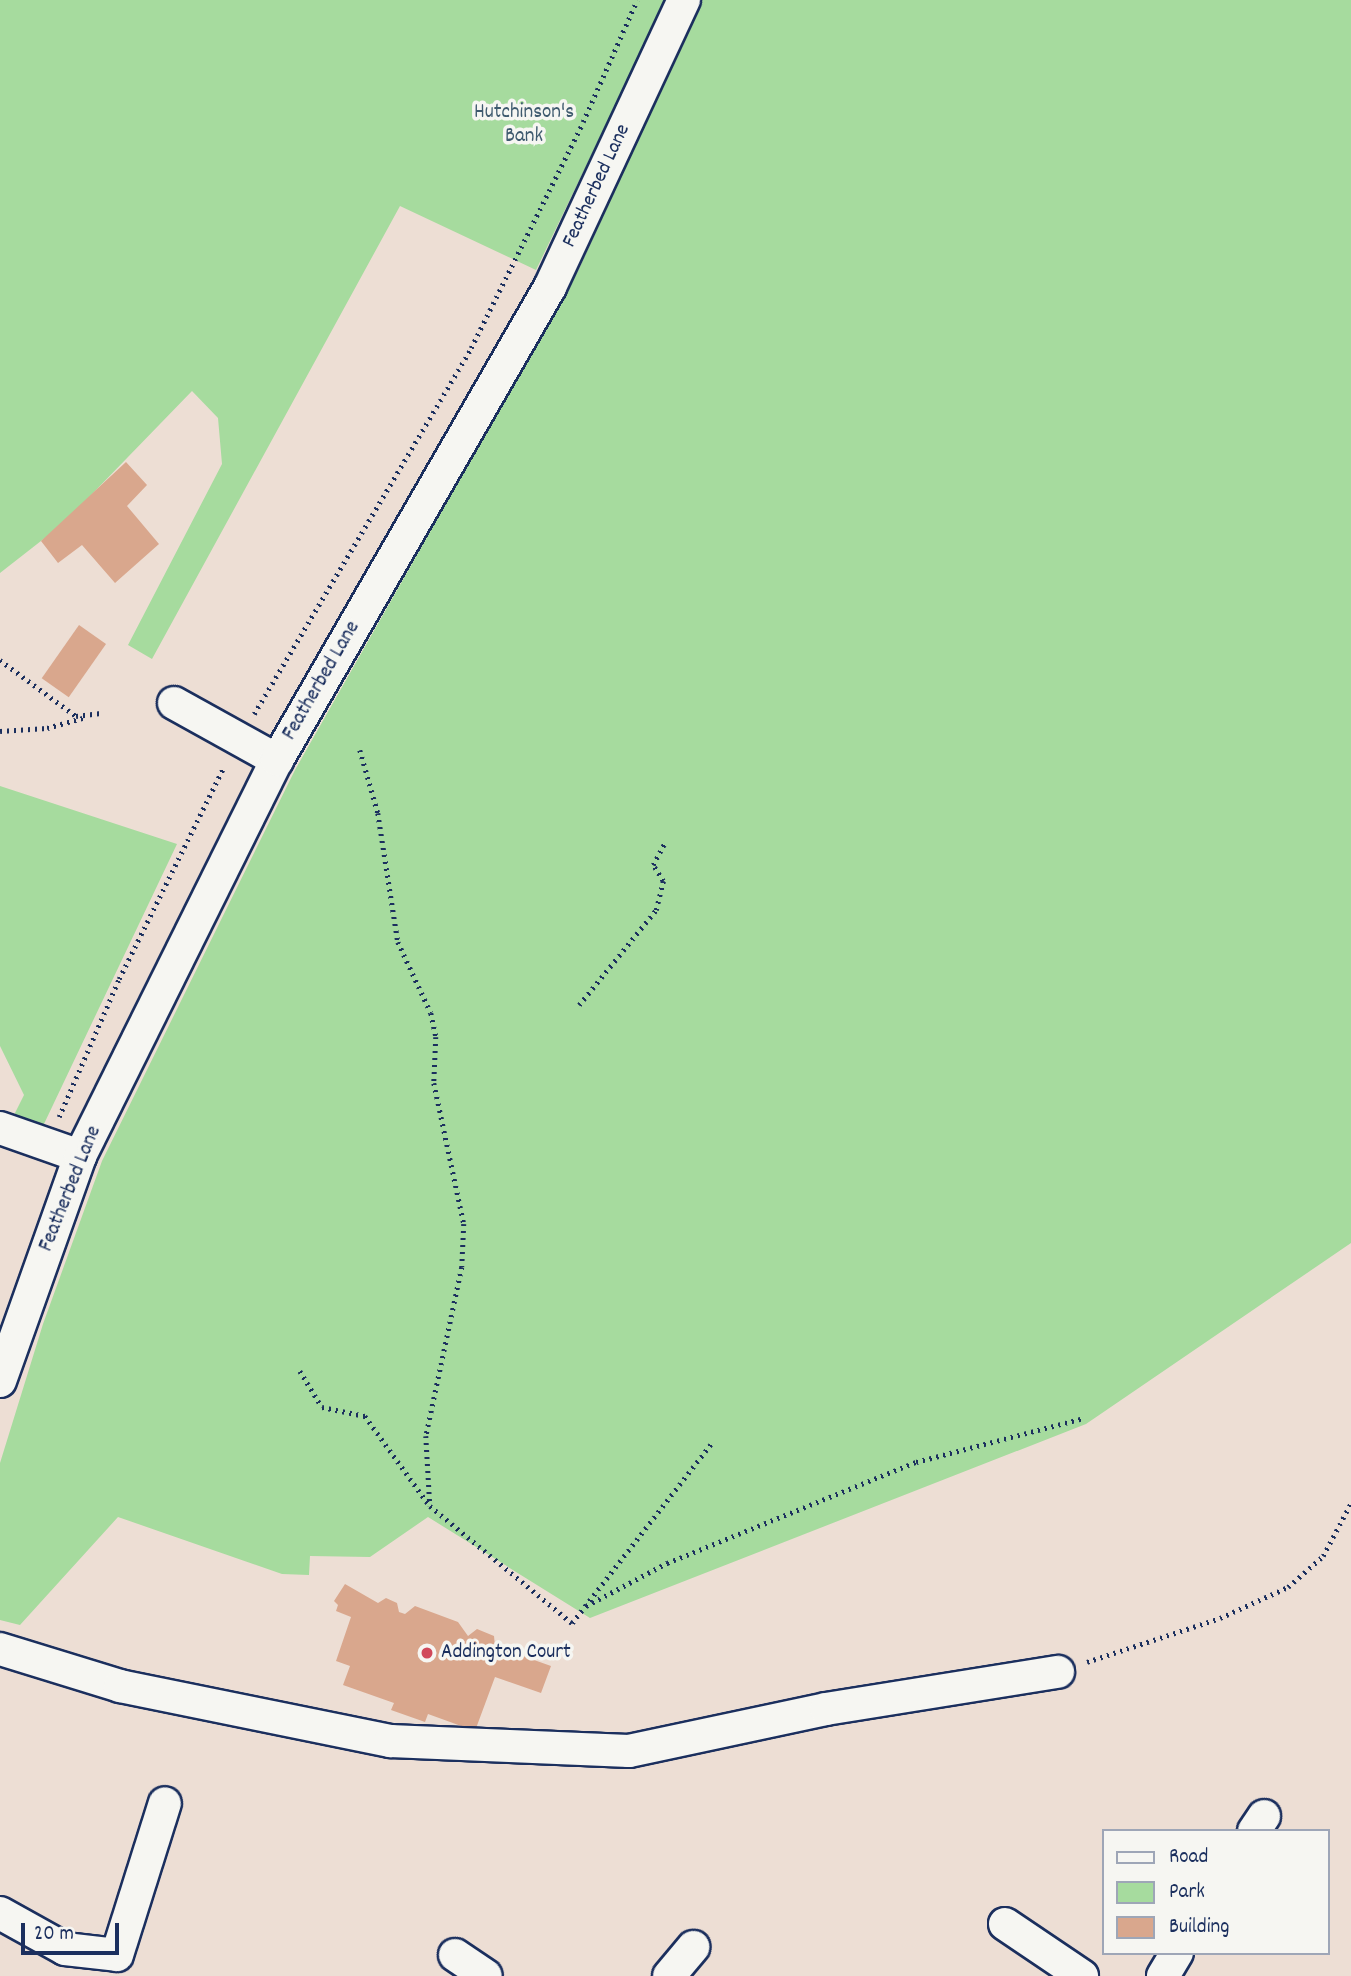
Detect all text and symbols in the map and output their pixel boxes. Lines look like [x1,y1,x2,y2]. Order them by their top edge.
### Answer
park label: Hutchinson's Bank [474,100,574,150]
street label: Featherbed Lane [557,120,637,252]
street label: Featherbed Lane [278,617,366,745]
street label: Featherbed Lane [34,1123,108,1255]
place label: Addington Court [441,1640,571,1666]
marker: Addington Court [419,1645,435,1661]
legend [1102,1829,1330,1955]
text: Road [1169,1843,1208,1873]
text: Park [1169,1878,1205,1908]
scale bar [24,1910,122,1954]
text: Building [1169,1913,1229,1943]
text: 20 m [34,1920,74,1950]

